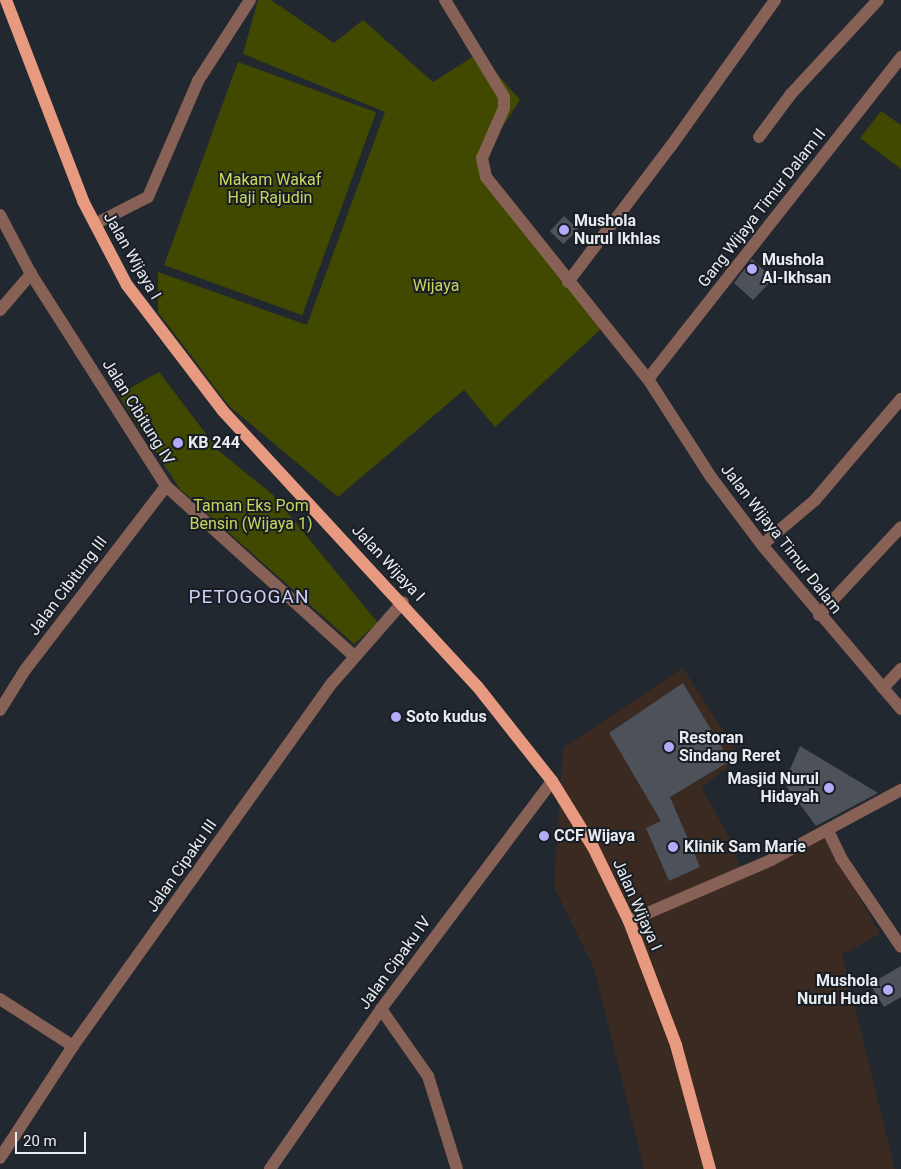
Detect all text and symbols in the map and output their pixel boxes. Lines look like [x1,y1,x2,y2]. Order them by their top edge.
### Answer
street label: Gang Wijaya Timur Dalam II [694,125,830,291]
park label: Makam Wakaf Haji Rajudin [219,170,321,208]
street label: Jalan Wijaya I [99,209,165,303]
place label: Mushola Nurul Ikhlas [574,211,660,249]
marker: Mushola Nurul Ikhlas [558,224,570,236]
place label: Mushola Al-Ikhsan [762,250,831,288]
marker: Mushola Al-Ikhsan [746,263,758,275]
park label: Wijaya [413,276,459,296]
street label: Jalan Cibitung IV [98,356,178,468]
place label: KB 244 [188,433,240,453]
marker: KB 244 [172,437,184,449]
street label: Jalan Wijaya Timur Dalam [716,460,846,618]
park label: Taman Eks Pom Bensin (Wijaya 1) [189,496,313,534]
street label: Jalan Wijaya I [348,521,428,605]
street label: Jalan Cibitung III [25,533,111,639]
district label: PETOGOGAN [187,586,311,608]
place label: Soto kudus [406,707,487,727]
marker: Soto kudus [390,711,402,723]
place label: Restoran Sindang Reret [679,728,780,766]
marker: Restoran Sindang Reret [663,741,675,753]
place label: Masjid Nurul Hidayah [728,769,819,807]
marker: Masjid Nurul Hidayah [823,782,835,794]
street label: Jalan Cipaku III [143,816,221,916]
place label: CCF Wijaya [554,826,635,846]
marker: CCF Wijaya [538,830,550,842]
place label: Klinik Sam Marie [684,837,806,857]
marker: Klinik Sam Marie [666,840,680,854]
street label: Jalan Wijaya I [608,856,666,954]
street label: Jalan Cipaku IV [355,913,435,1013]
place label: Mushola Nurul Huda [797,971,878,1009]
marker: Mushola Nurul Huda [882,984,894,996]
scale bar [18,1122,89,1154]
text: 20 m [23,1132,57,1150]

